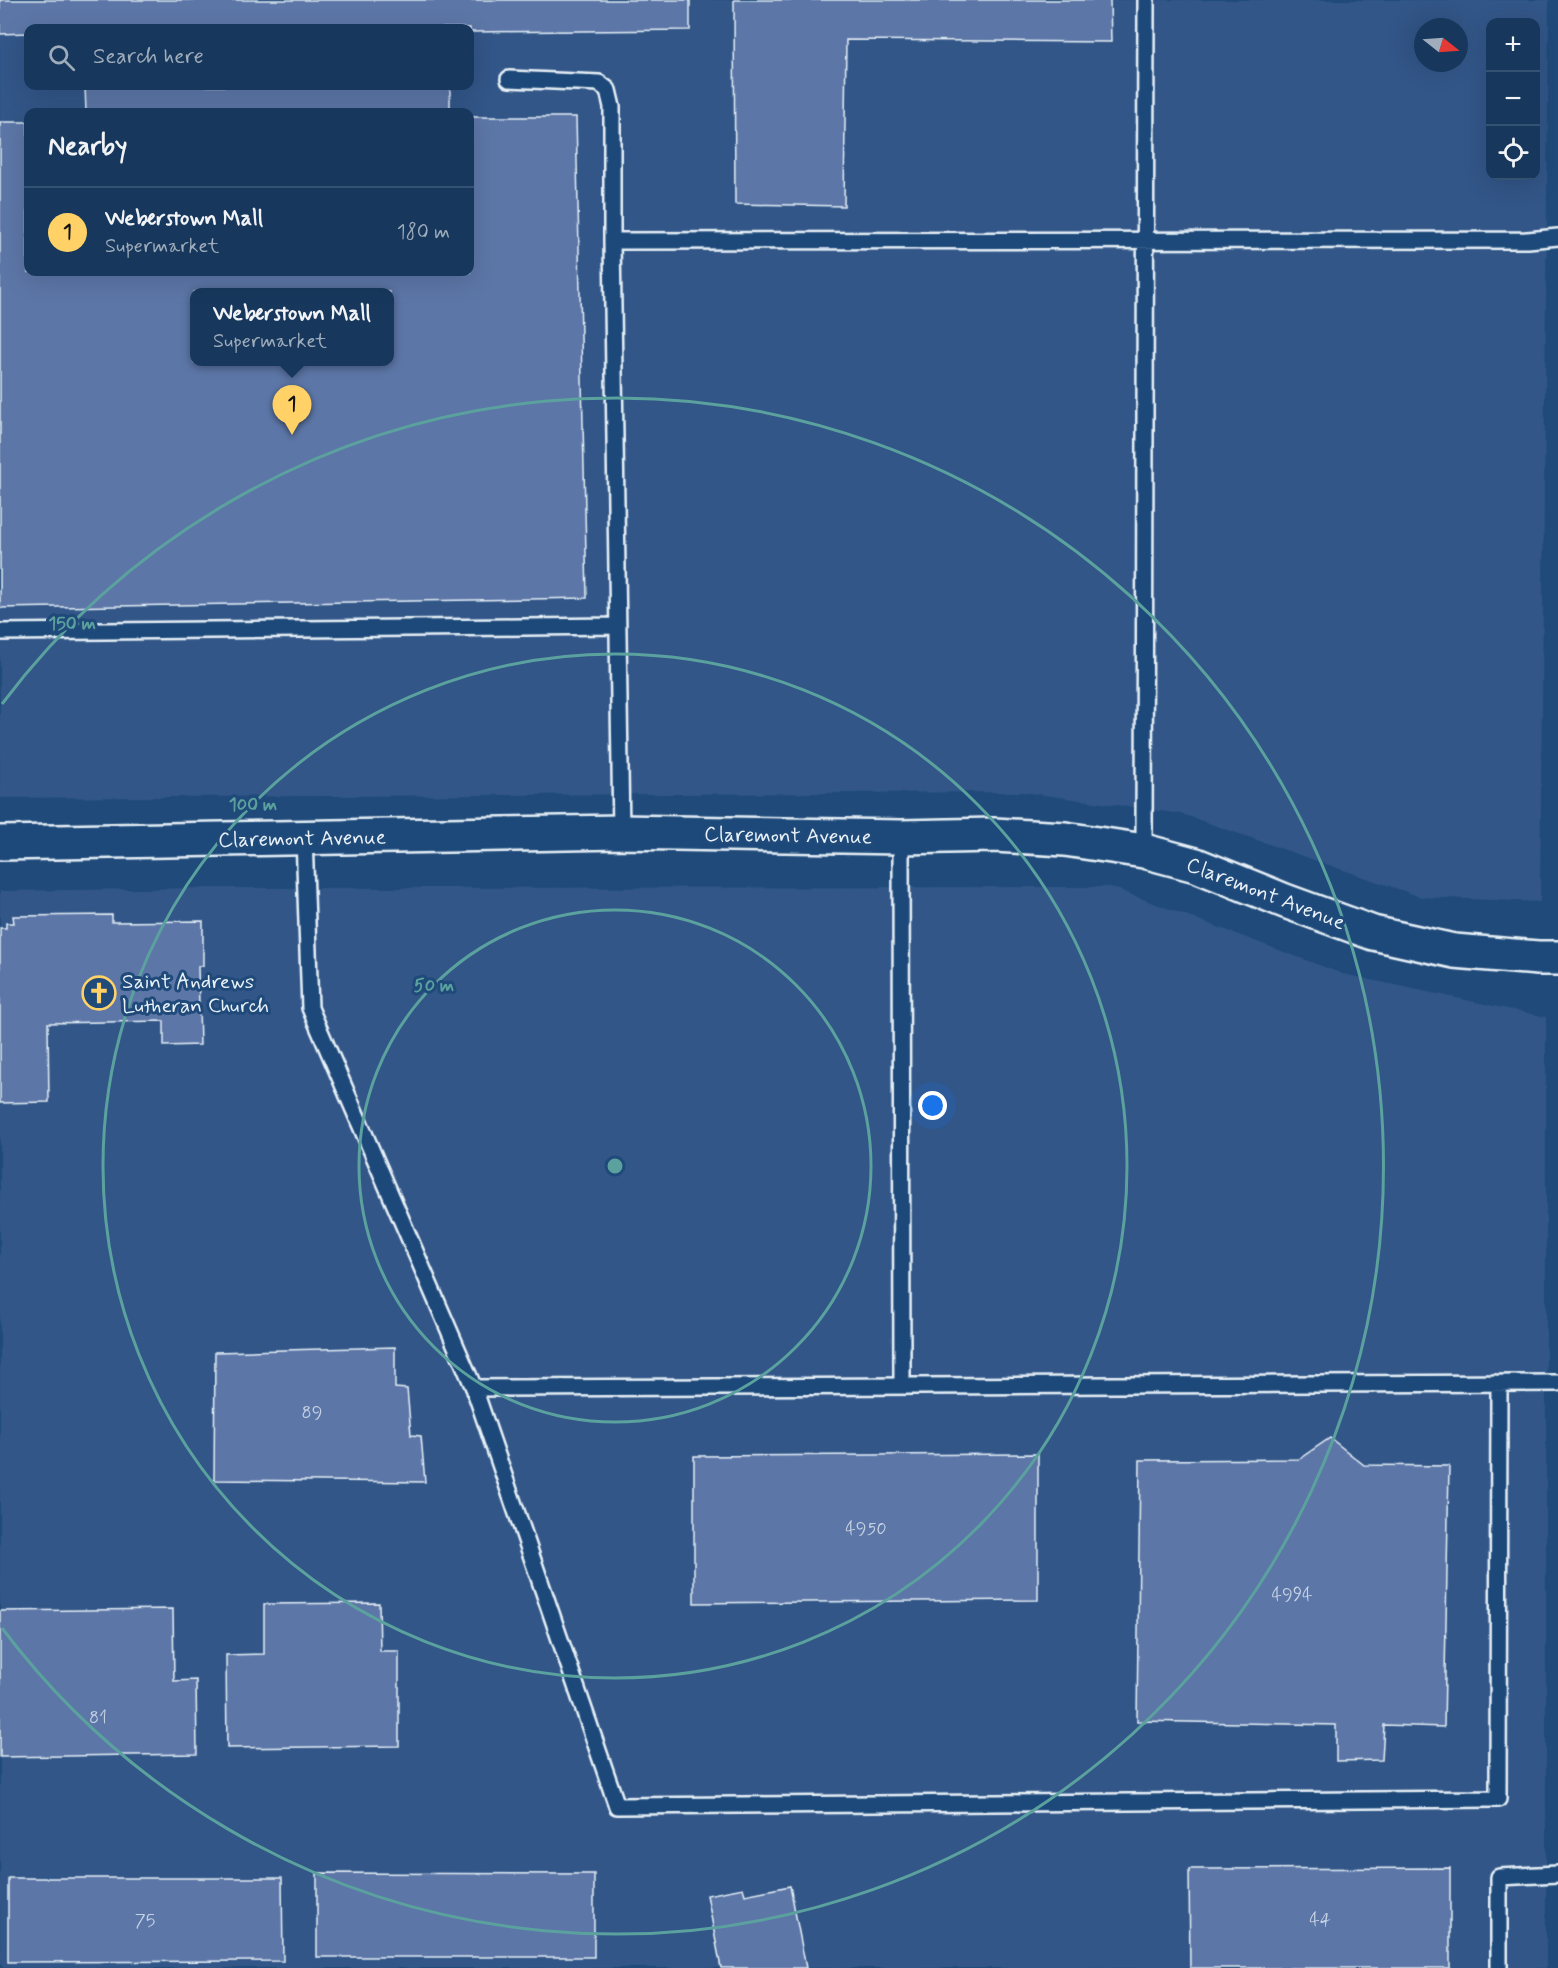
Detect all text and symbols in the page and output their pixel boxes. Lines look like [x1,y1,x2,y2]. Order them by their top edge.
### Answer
north arrow [1414,18,1468,72]
map controls [1486,18,1540,180]
button: + [1486,18,1540,72]
search box [24,24,474,90]
icon: search [45,41,78,74]
text: Search here [93,43,204,71]
button: − [1486,72,1540,126]
button: locate [1486,126,1540,180]
text: Nearby [48,130,127,164]
text: Weberstown Mall [105,205,263,233]
text: 1 [63,219,72,246]
text: 180 m [397,219,450,246]
text: Supermarket [105,233,219,260]
popup [190,288,394,366]
text: Weberstown Mall [213,300,371,328]
text: Supermarket [213,328,327,355]
pin: 1 [272,386,312,435]
text: 150 m [48,612,96,636]
text: 100 m [229,793,277,817]
street label: Claremont Avenue [704,821,872,851]
street label: Claremont Avenue [218,824,386,854]
street label: Claremont Avenue [1182,851,1349,937]
place label: Saint Andrews Lutheran Church [122,968,269,1020]
text: 50 m [414,974,454,998]
church icon: Saint Andrews Lutheran Church [81,975,117,1011]
your location [918,1091,947,1120]
centre of rings [605,1156,625,1176]
house number: 89 [302,1401,322,1425]
house number: 4950 [845,1517,887,1541]
house number: 4994 [1271,1583,1313,1607]
house number: 81 [89,1706,107,1730]
house number: 44 [1309,1908,1331,1932]
house number: 75 [135,1909,155,1933]

